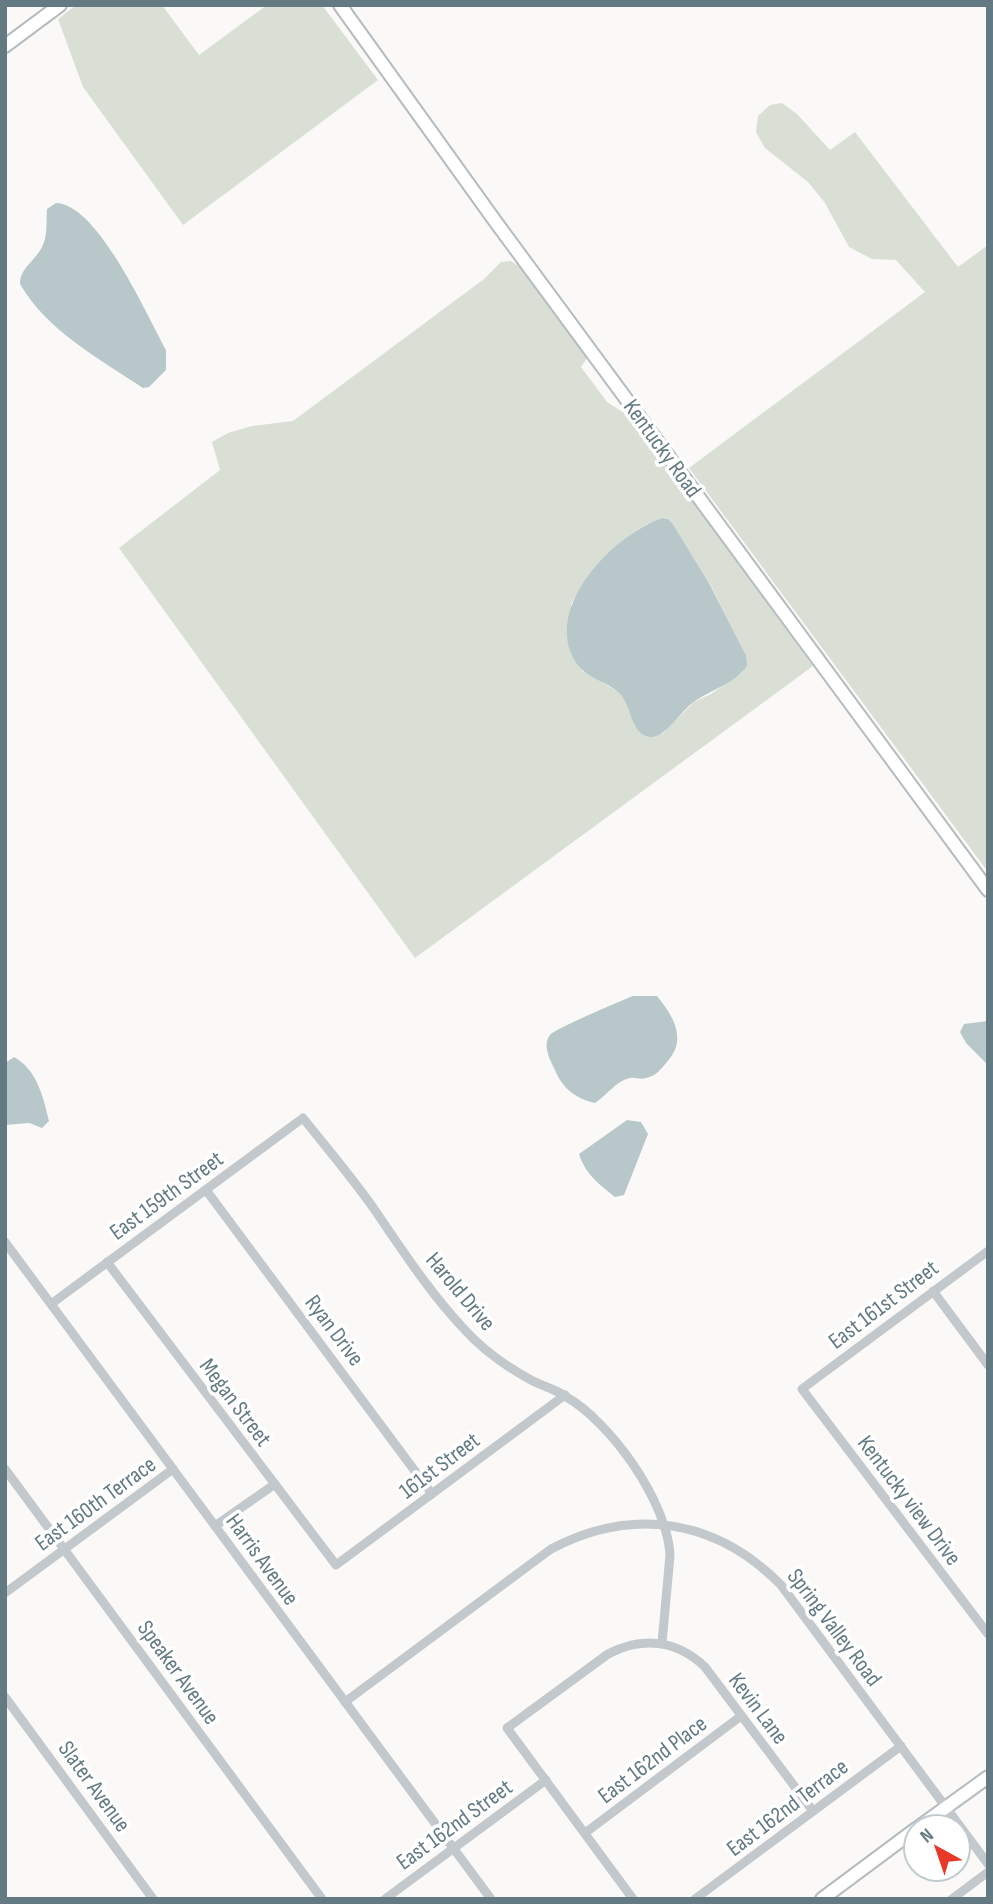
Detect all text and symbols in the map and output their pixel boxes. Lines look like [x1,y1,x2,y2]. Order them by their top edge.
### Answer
street label: Kentucky Road [617,394,707,503]
street label: East 159th Street [104,1145,229,1246]
street label: Harold Drive [419,1247,501,1337]
street label: East 161st Street [823,1254,944,1355]
street label: Ryan Drive [299,1290,370,1371]
street label: Megan Street [193,1353,277,1452]
street label: 161st Street [394,1426,485,1505]
street label: Kentucky view Drive [851,1430,967,1571]
street label: East 160th Terrace [30,1450,162,1557]
street label: Harris Avenue [220,1508,305,1611]
street label: Spring Valley Road [781,1563,887,1692]
street label: Speaker Avenue [131,1615,225,1730]
street label: Kevin Lane [722,1667,794,1750]
street label: East 162nd Place [593,1710,713,1810]
street label: Slater Avenue [52,1736,137,1838]
street label: East 162nd Terrace [721,1753,854,1863]
street label: East 162nd Street [391,1773,518,1876]
north arrow [902,1813,972,1883]
text: N [916,1824,938,1848]

